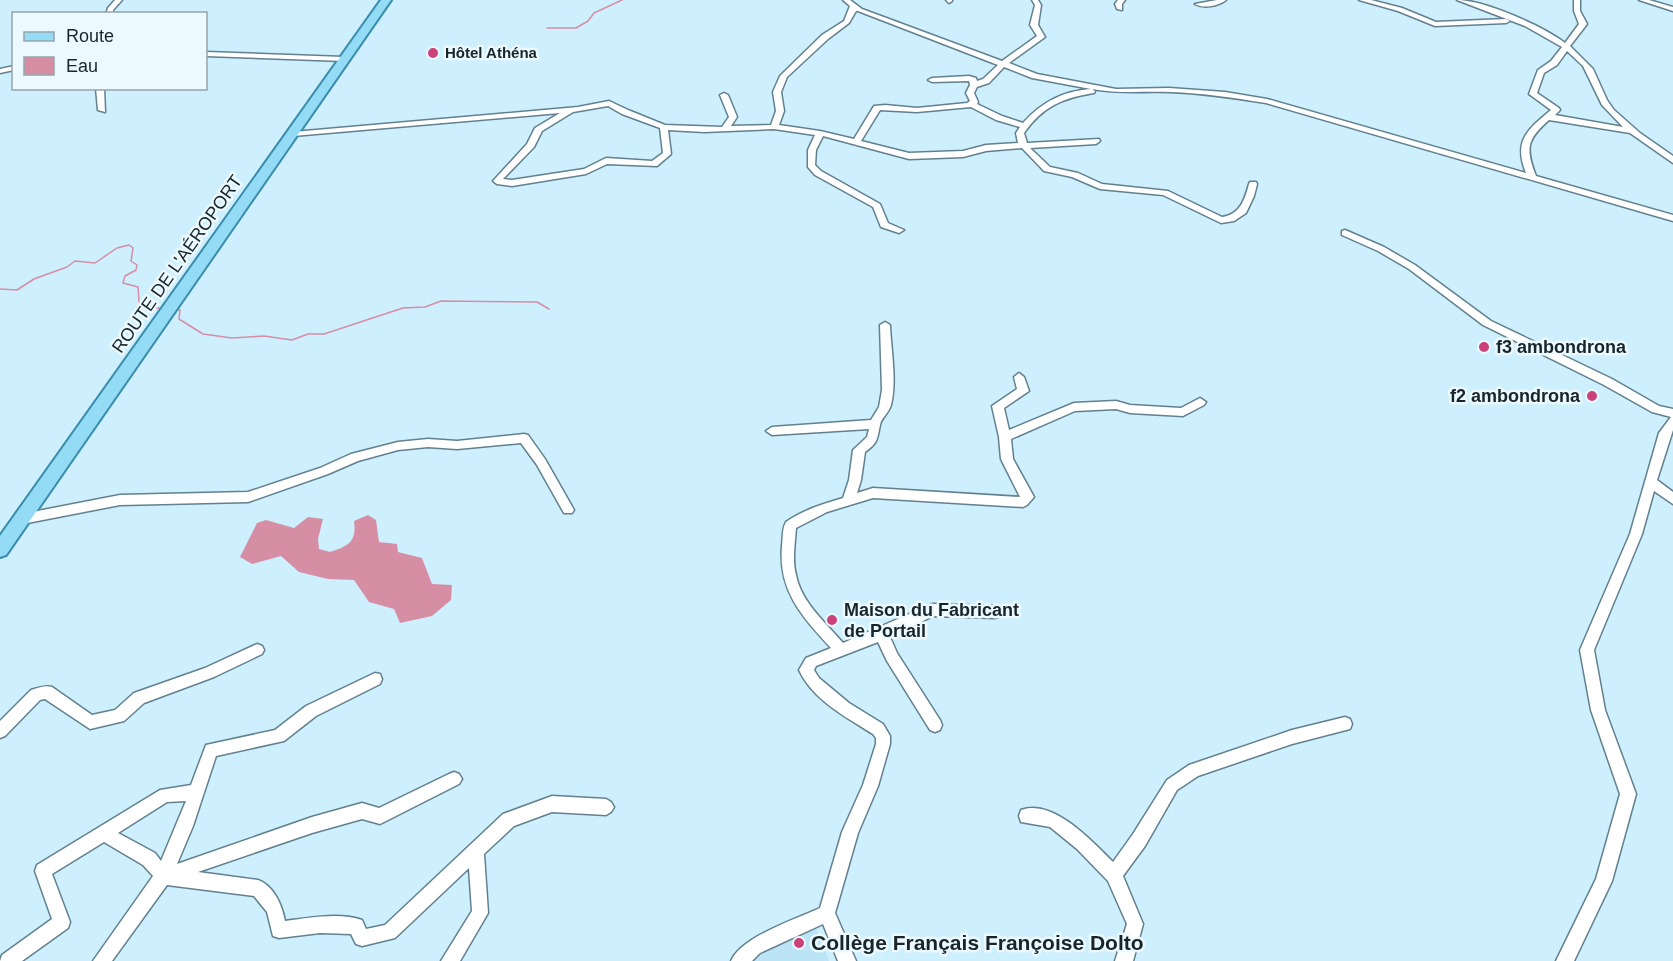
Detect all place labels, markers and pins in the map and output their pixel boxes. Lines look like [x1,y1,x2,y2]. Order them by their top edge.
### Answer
place label: Hôtel Athéna [445,44,538,61]
marker: Hôtel Athéna [426,46,440,60]
place label: f3 ambondrona [1496,337,1627,357]
marker: f3 ambondrona [1477,340,1491,354]
place label: f2 ambondrona [1450,386,1581,406]
marker: f2 ambondrona [1585,389,1599,403]
place label: Maison du Fabricant de Portail [844,600,1019,641]
marker: Maison du Fabricant de Portail [825,613,839,627]
place label: Collège Français Françoise Dolto [811,931,1144,954]
marker: Collège Français Françoise Dolto [792,936,806,950]

